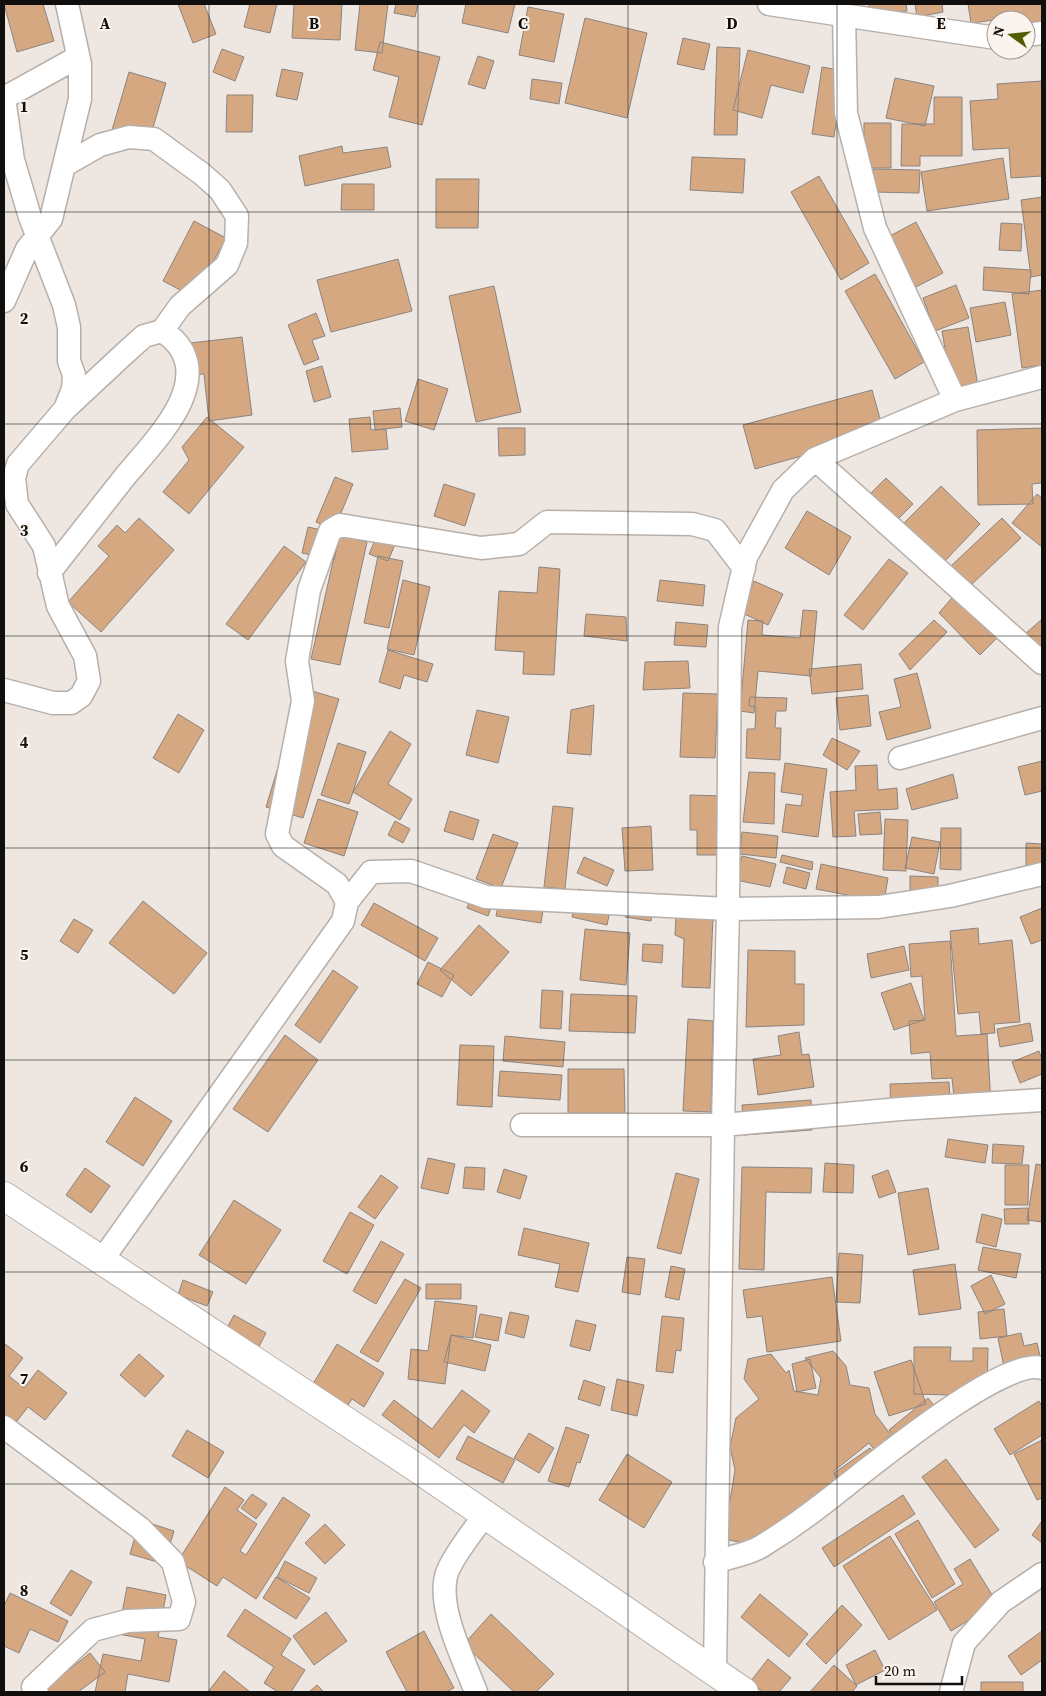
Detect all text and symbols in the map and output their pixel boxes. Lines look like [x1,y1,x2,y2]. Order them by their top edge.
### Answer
north arrow [986,10,1036,60]
text: A [100,12,111,34]
text: B [309,12,320,34]
text: C [518,12,528,34]
text: D [726,12,738,34]
text: E [936,12,946,34]
text: N [987,24,1009,39]
text: 1 [20,95,28,117]
text: 2 [20,307,29,329]
text: 3 [20,519,29,541]
text: 4 [20,731,29,753]
text: 5 [20,943,29,965]
text: 6 [20,1155,29,1177]
text: 7 [20,1367,29,1389]
text: 8 [20,1579,28,1601]
scale bar [876,1654,962,1686]
text: 20 m [884,1660,916,1681]

